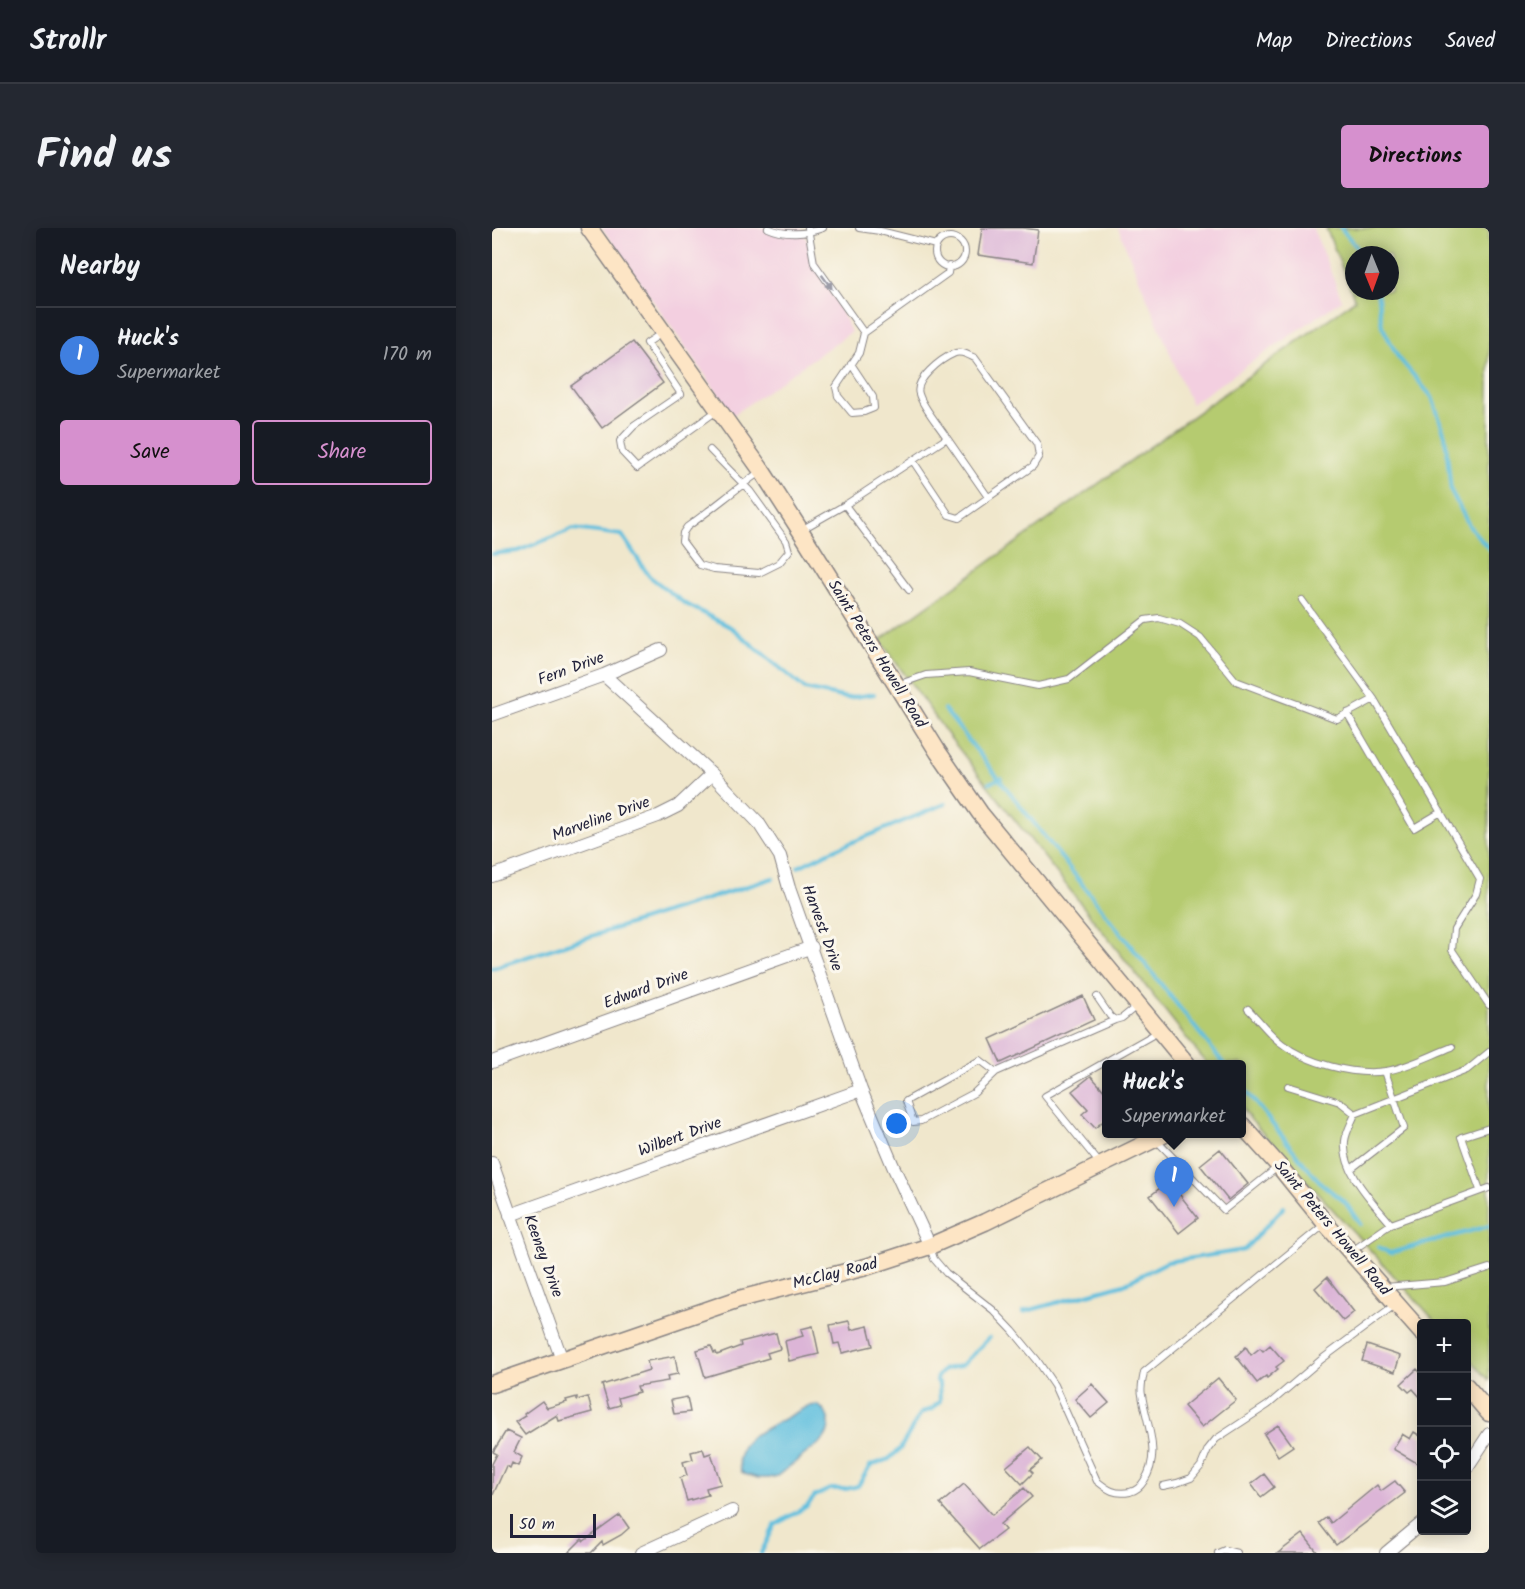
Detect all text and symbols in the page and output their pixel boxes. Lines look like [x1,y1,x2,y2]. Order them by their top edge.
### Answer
text: Strollr [30,19,106,64]
text: Map [1256,25,1292,58]
text: Directions [1325,25,1412,58]
text: Saved [1445,25,1495,58]
text: Find us [36,123,172,190]
button: Directions [1341,125,1489,188]
text: Nearby [60,246,140,288]
north arrow [1345,246,1399,300]
one-way arrow [821,274,833,289]
text: Huck's [117,322,179,357]
text: 1 [76,339,83,371]
text: 170 m [383,339,432,371]
text: Supermarket [117,357,220,389]
button: Save [60,420,240,485]
button: Share [252,420,432,485]
street label: Saint Peters Howell Road [821,575,933,734]
street label: Fern Drive [534,645,608,693]
street label: Marveline Drive [549,790,653,848]
street label: Harvest Drive [795,881,849,975]
street label: Edward Drive [600,962,692,1016]
popup [1102,1060,1246,1138]
text: Huck's [1122,1066,1184,1101]
text: Supermarket [1122,1101,1226,1133]
your location [882,1109,911,1138]
street label: Wilbert Drive [635,1110,725,1164]
street label: Saint Peters Howell Road [1267,1154,1397,1302]
pin: 1 [1154,1158,1194,1207]
street label: Keeney Drive [516,1211,570,1301]
street label: McClay Road [790,1251,881,1297]
map controls [1417,1319,1471,1535]
button: + [1417,1319,1471,1373]
button: − [1417,1373,1471,1427]
button: locate [1417,1427,1471,1481]
button: layers [1417,1481,1471,1535]
scale bar [510,1511,596,1538]
text: 50 m [519,1512,555,1537]

